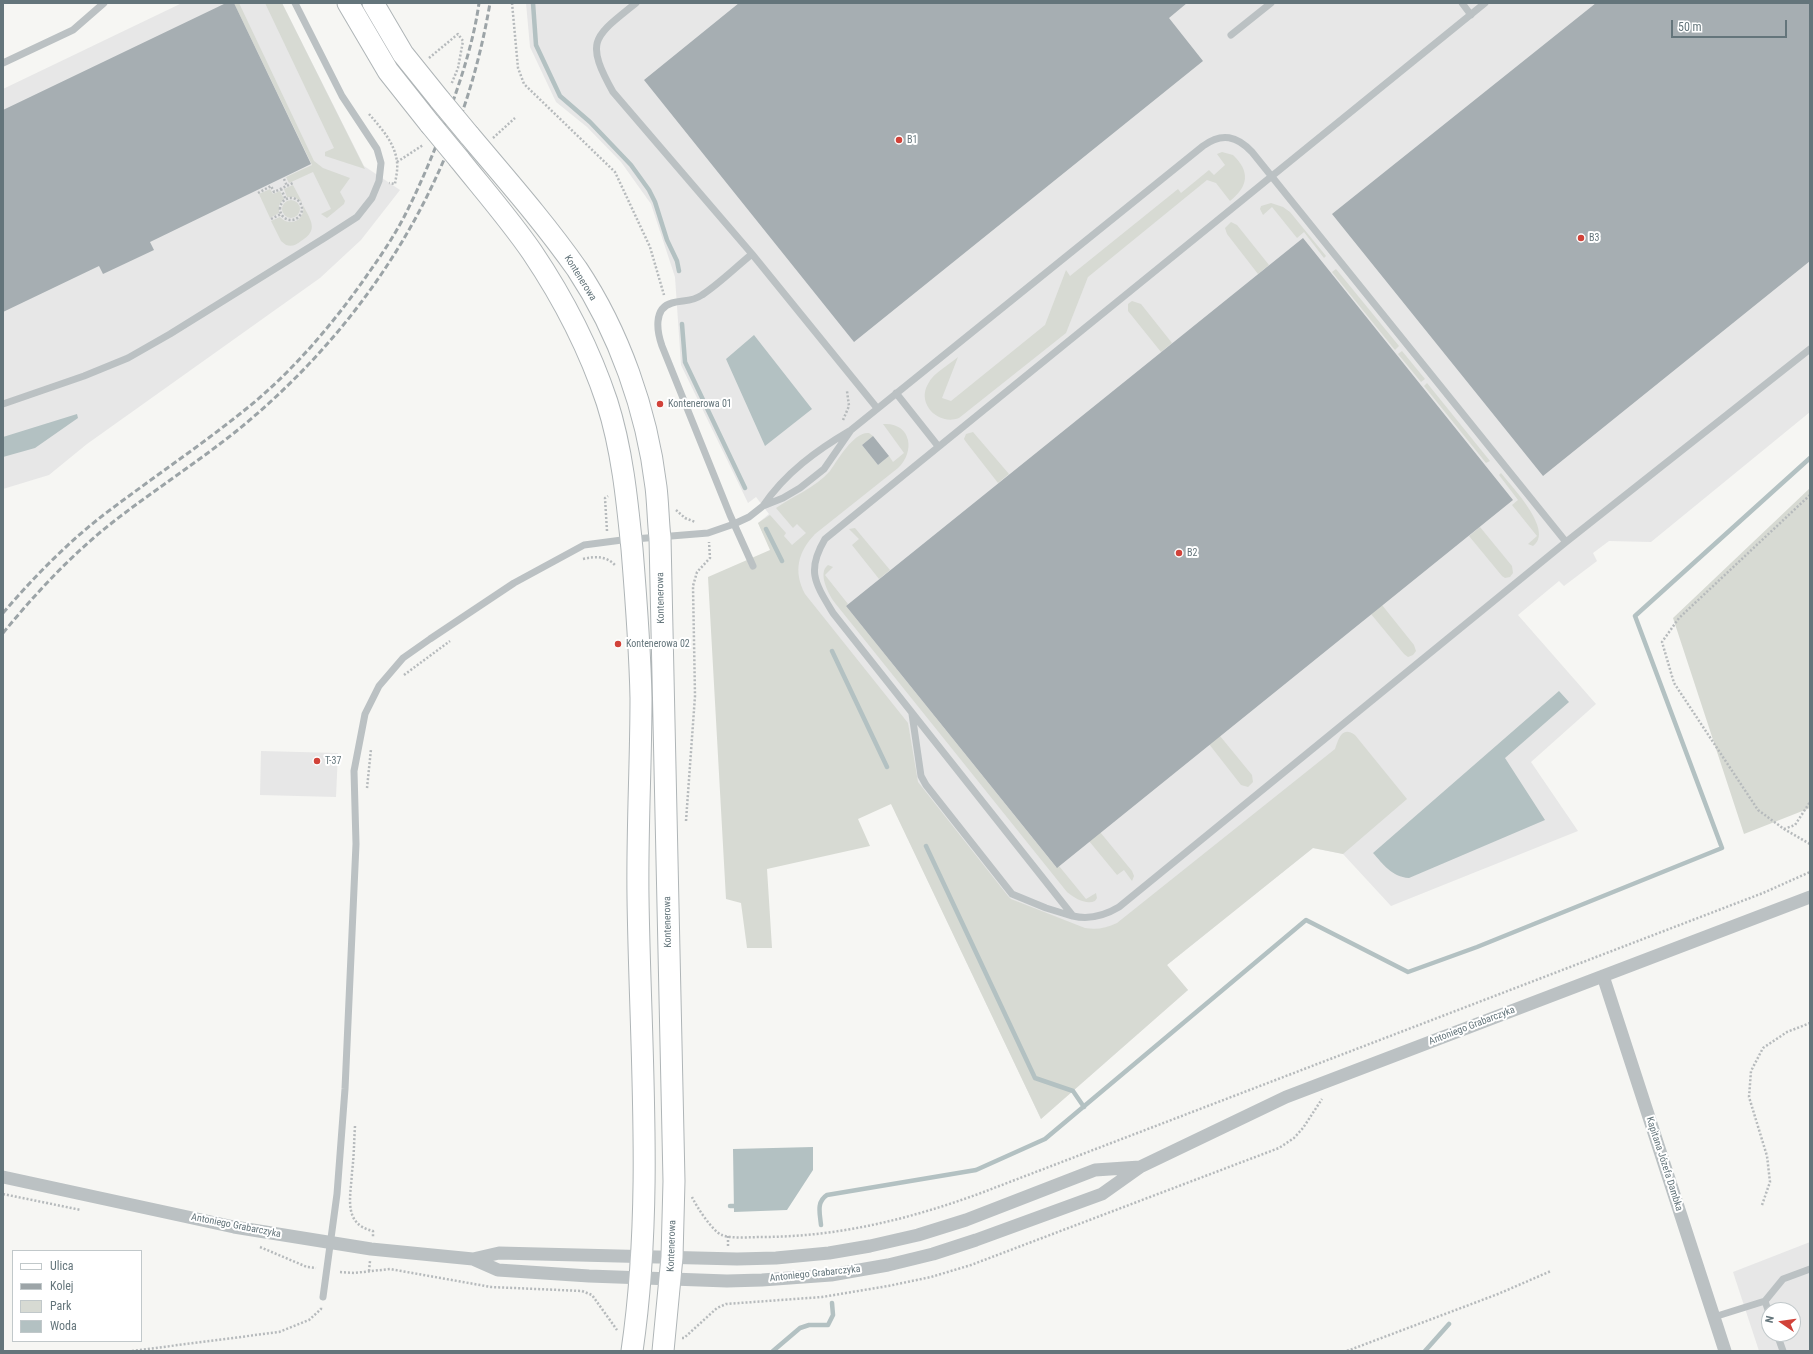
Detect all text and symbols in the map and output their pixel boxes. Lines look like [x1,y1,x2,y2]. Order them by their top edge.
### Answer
scale bar [1673,12,1789,38]
text: 50 m [1678,20,1702,34]
place label: B1 [907,134,917,146]
marker: B1 [894,135,904,145]
place label: B3 [1589,232,1599,244]
marker: B3 [1576,233,1586,243]
street label: Kontenerowa [561,253,599,303]
place label: Kontenerowa 01 [668,398,732,410]
marker: Kontenerowa 01 [655,399,665,409]
place label: B2 [1187,547,1197,559]
marker: B2 [1174,548,1184,558]
street label: Kontenerowa [655,572,667,624]
place label: Kontenerowa 02 [626,638,690,650]
marker: Kontenerowa 02 [613,639,623,649]
place label: T-37 [325,755,341,767]
marker: T-37 [312,756,322,766]
street label: Kontenerowa [662,896,674,948]
street label: Antoniego Grabarczyka [1427,1004,1517,1048]
street label: Kapitana Józefa Dambka [1643,1115,1685,1213]
street label: Antoniego Grabarczyka [190,1211,282,1241]
street label: Kontenerowa [665,1220,679,1272]
legend [12,1250,142,1342]
text: Ulica [50,1259,74,1273]
street label: Antoniego Grabarczyka [769,1263,861,1285]
text: Kolej [50,1279,73,1293]
text: Park [50,1299,71,1313]
north arrow [1761,1302,1801,1342]
text: N [1763,1315,1777,1324]
text: Woda [50,1319,77,1333]

